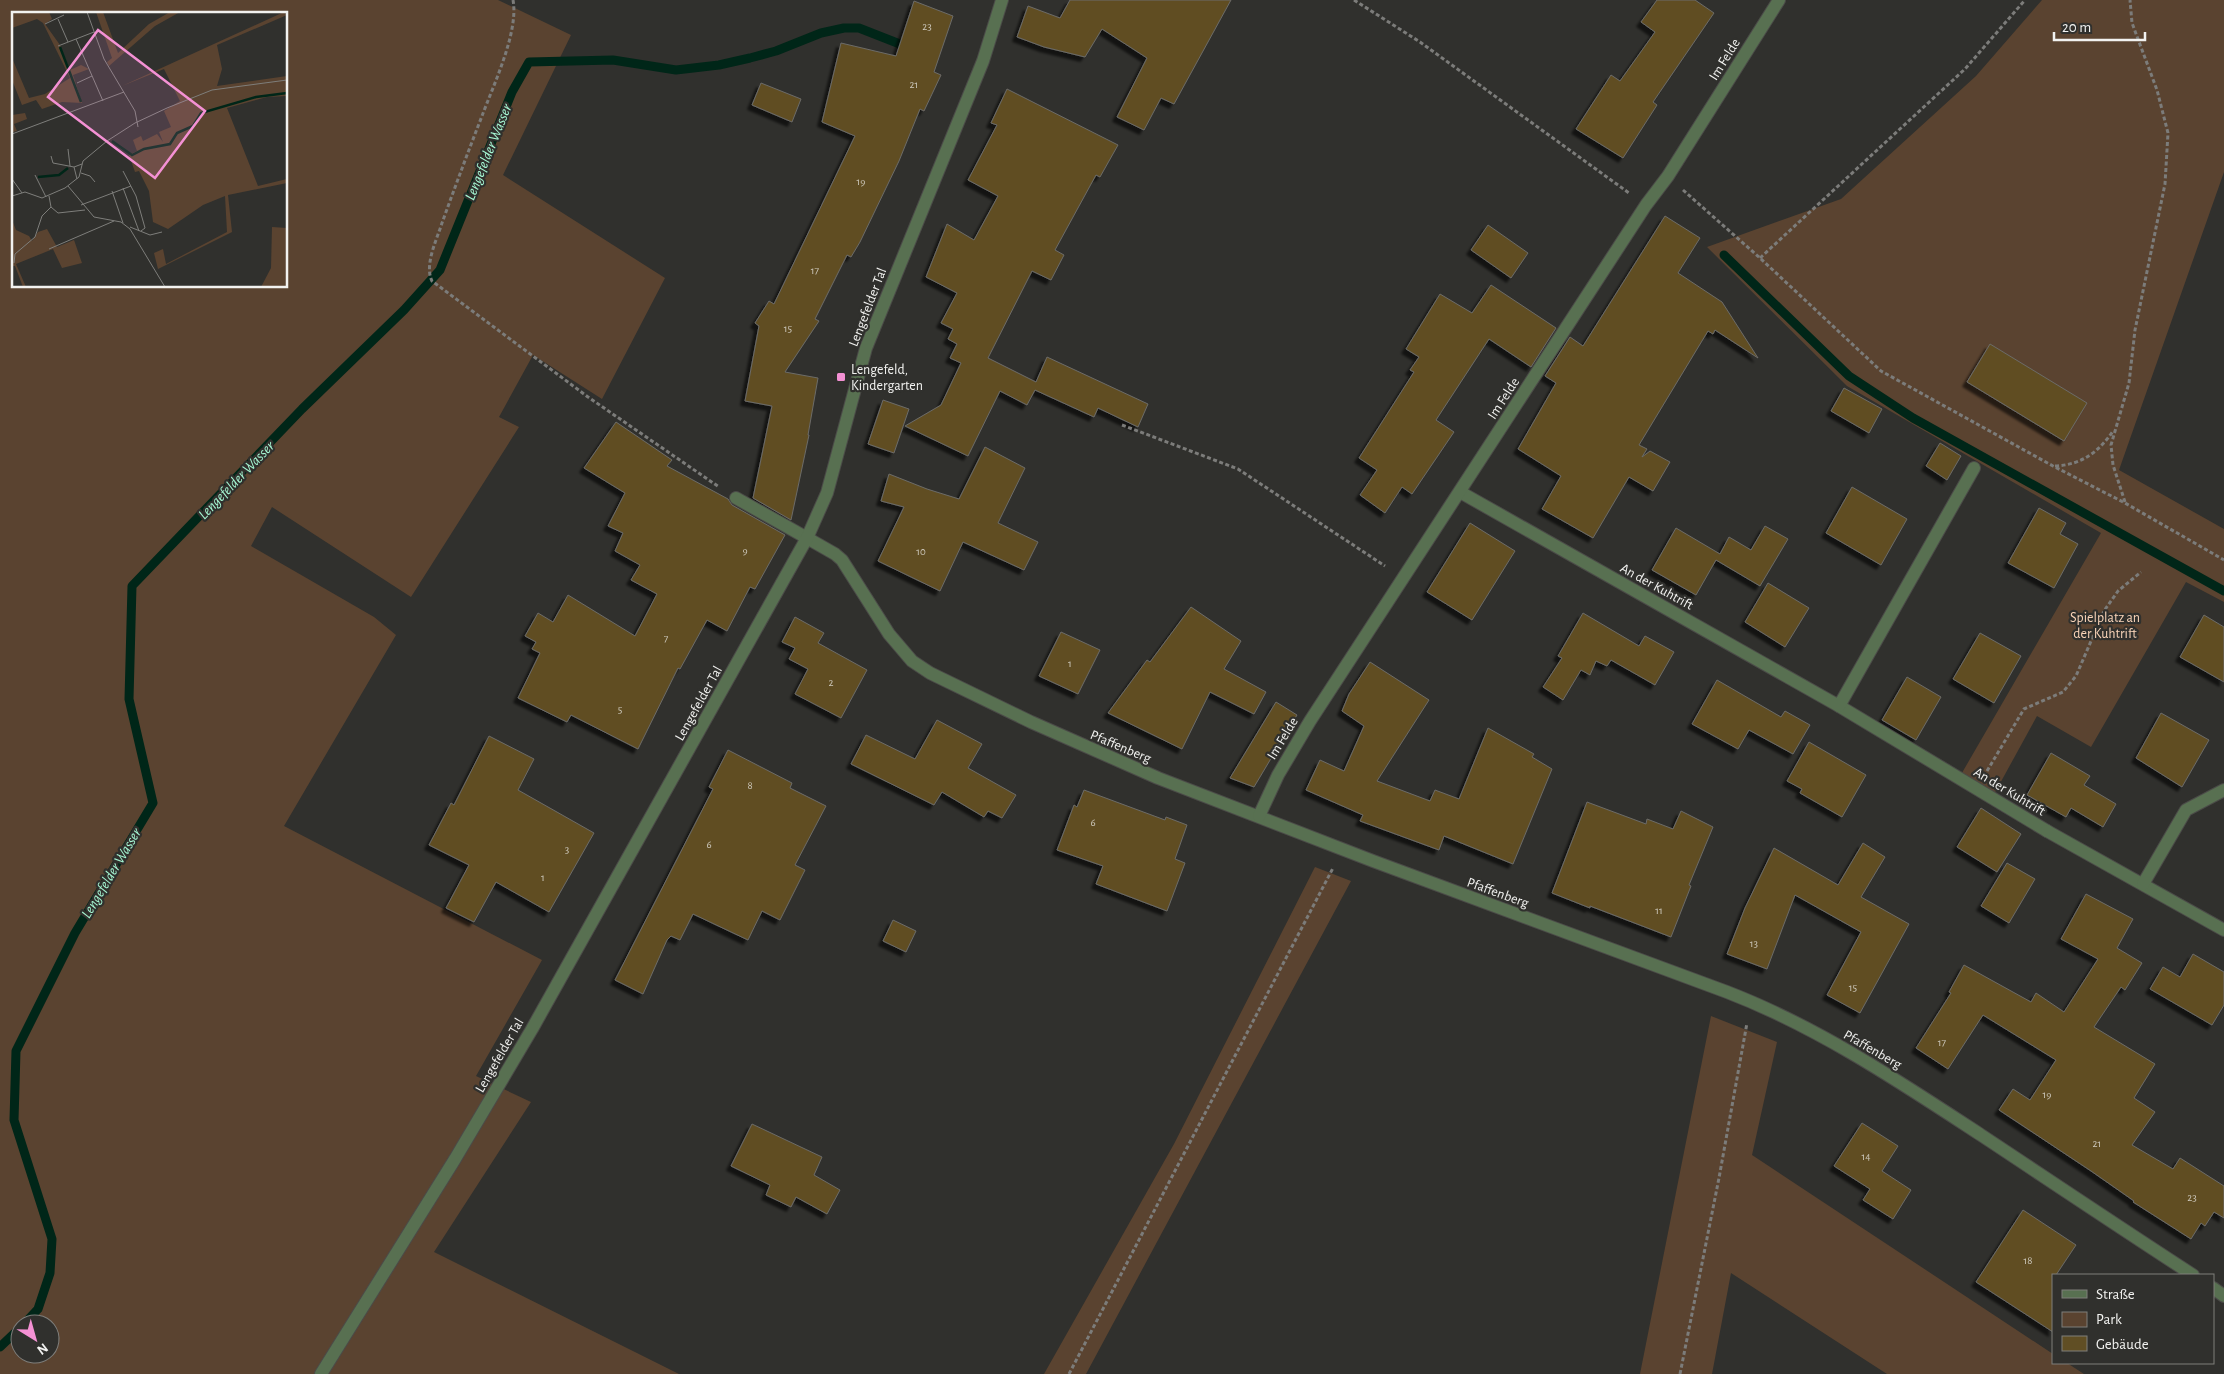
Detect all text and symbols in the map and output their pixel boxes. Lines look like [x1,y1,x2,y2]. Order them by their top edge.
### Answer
scale bar [2054,10,2145,42]
inset map [12,12,288,288]
text: 20 m [2062,20,2091,35]
house number: 23 [922,21,932,32]
street label: Im Felde [1707,36,1743,83]
house number: 21 [910,79,918,90]
water label: Lengefelder Wasser [462,101,515,202]
house number: 19 [857,176,865,187]
house number: 17 [811,265,820,276]
street label: Lengefelder Tal [847,266,889,349]
house number: 15 [784,323,793,334]
place label: Lengefeld, Kindergarten [851,363,923,393]
marker: Lengefeld, Kindergarten [835,371,847,383]
street label: Im Felde [1485,375,1522,422]
water label: Lengefelder Wasser [196,438,278,522]
house number: 9 [742,545,748,556]
house number: 10 [916,546,926,557]
street label: An der Kuhtrift [1618,561,1696,613]
park label: Spielplatz an der Kuhtrift [2070,611,2140,641]
house number: 7 [664,633,669,644]
house number: 1 [1068,658,1072,669]
street label: Lengefelder Tal [673,664,725,743]
house number: 2 [828,677,834,688]
house number: 5 [618,704,623,715]
street label: Im Felde [1265,715,1301,762]
street label: Pfaffenberg [1088,728,1153,766]
street label: An der Kuhtrift [1971,765,2048,819]
house number: 8 [747,780,753,791]
house number: 6 [1090,817,1096,828]
water label: Lengefelder Wasser [79,825,145,921]
house number: 6 [706,839,712,850]
house number: 3 [565,844,570,855]
house number: 1 [541,872,545,883]
street label: Pfaffenberg [1465,875,1531,911]
house number: 11 [1655,905,1663,916]
house number: 13 [1750,938,1759,949]
house number: 15 [1849,982,1858,993]
street label: Lengefelder Tal [473,1016,527,1095]
street label: Pfaffenberg [1841,1028,1904,1072]
house number: 17 [1938,1037,1947,1048]
house number: 19 [2043,1089,2051,1100]
house number: 21 [2093,1138,2101,1149]
house number: 14 [1861,1151,1871,1162]
house number: 23 [2187,1192,2197,1203]
house number: 18 [2024,1255,2033,1266]
legend [2052,1274,2214,1364]
text: Straße [2096,1287,2135,1302]
text: Park [2096,1312,2122,1327]
north arrow [10,1314,60,1364]
text: Gebäude [2096,1337,2149,1352]
text: N [34,1340,50,1357]

